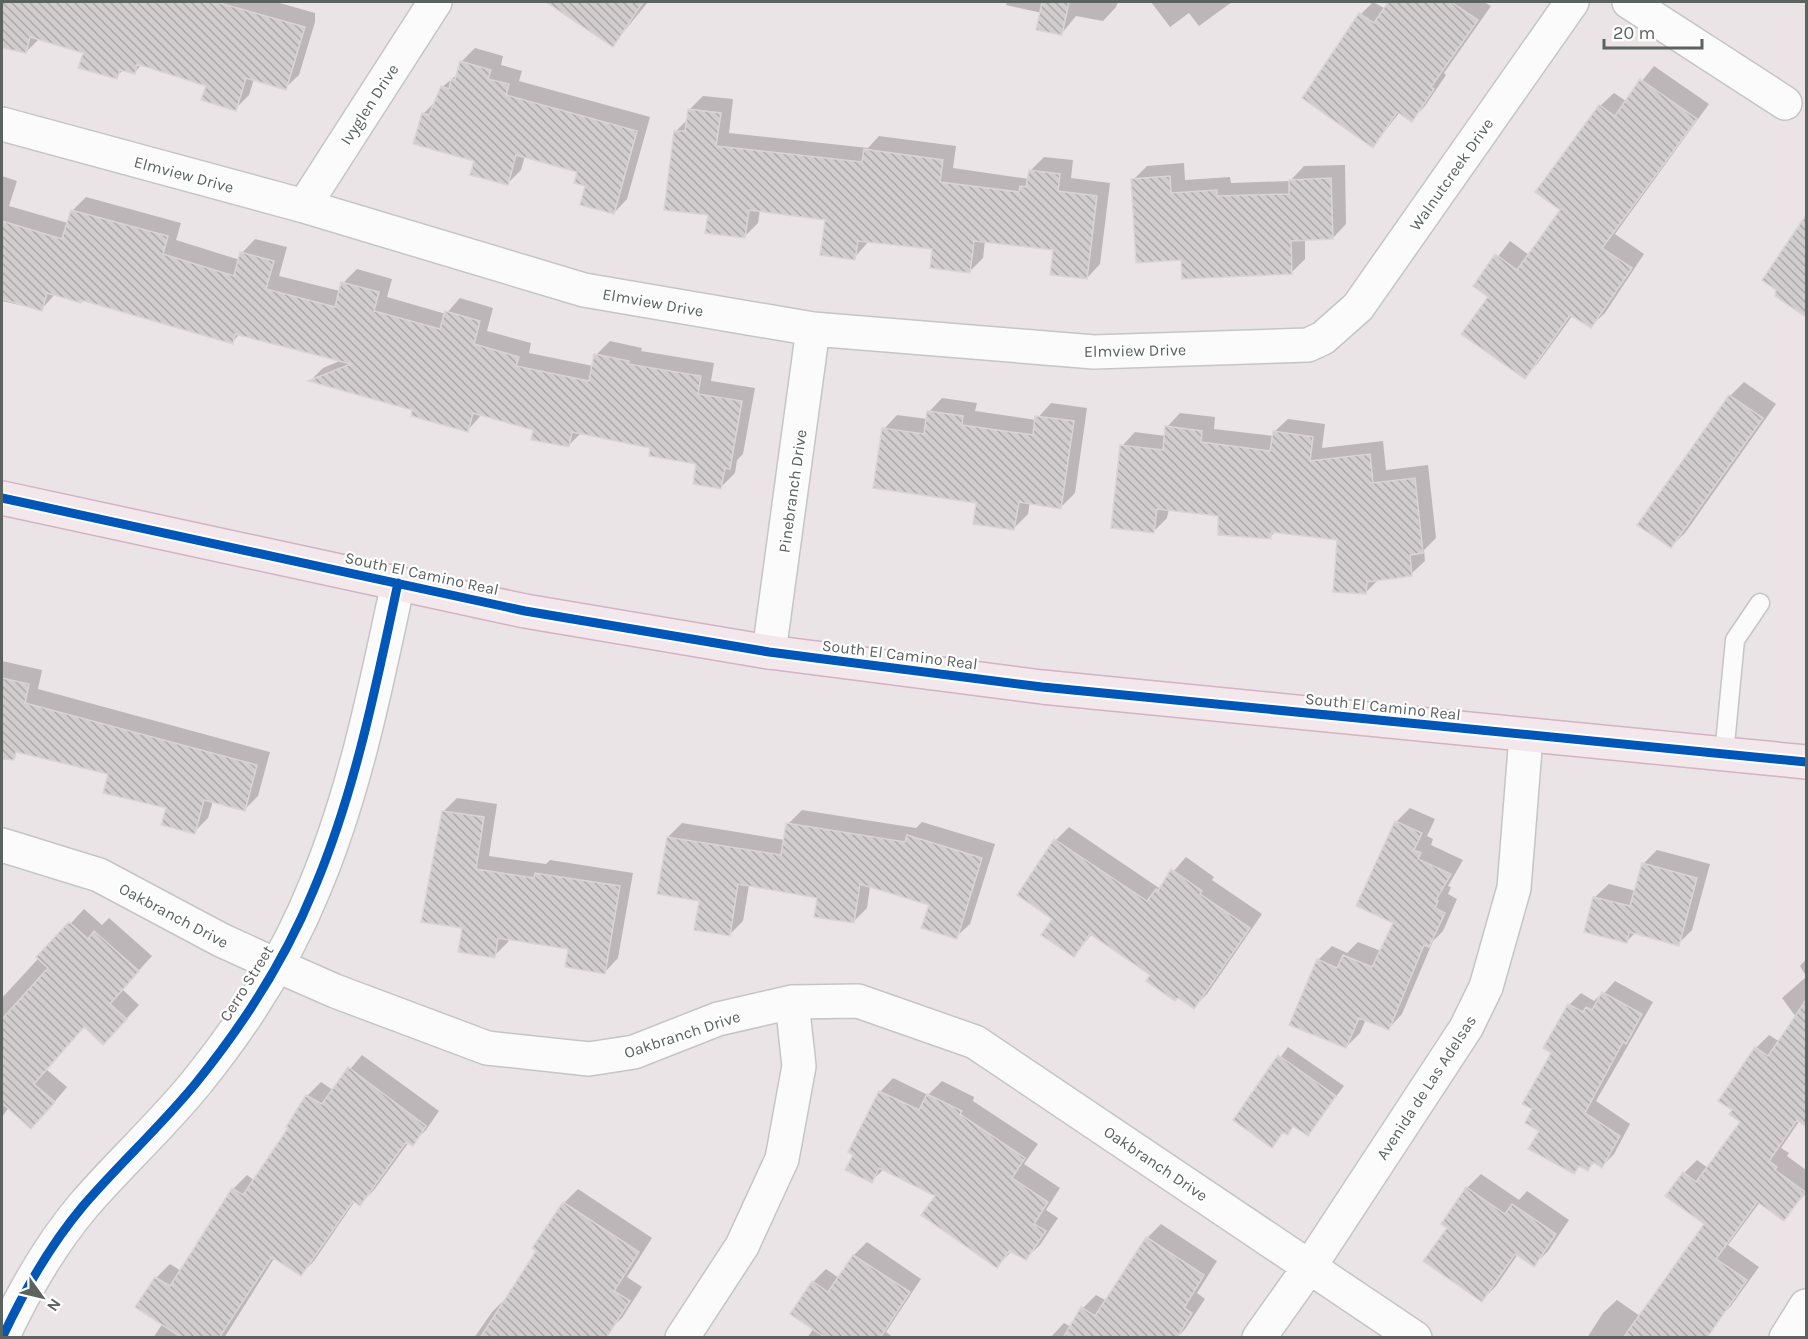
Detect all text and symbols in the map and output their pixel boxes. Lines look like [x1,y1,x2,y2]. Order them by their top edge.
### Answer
scale bar [1604,12,1702,50]
text: 20 m [1613,22,1655,44]
street label: Ivyglen Drive [336,60,403,148]
street label: Walnutcreek Drive [1405,114,1497,234]
street label: Elmview Drive [132,152,236,197]
street label: Elmview Drive [601,284,705,321]
street label: Elmview Drive [1084,340,1186,361]
street label: Pinebranch Drive [774,428,811,554]
street label: South El Camino Real [343,548,501,599]
street label: South El Camino Real [821,636,979,673]
street label: South El Camino Real [1304,689,1462,724]
street label: Oakbranch Drive [116,879,232,952]
street label: Cerro Street [216,942,277,1025]
street label: Oakbranch Drive [622,1007,743,1062]
street label: Avenida de Las Adelsas [1373,1011,1480,1163]
street label: Oakbranch Drive [1100,1122,1211,1205]
north arrow [12,1267,72,1327]
text: N [43,1295,65,1315]

